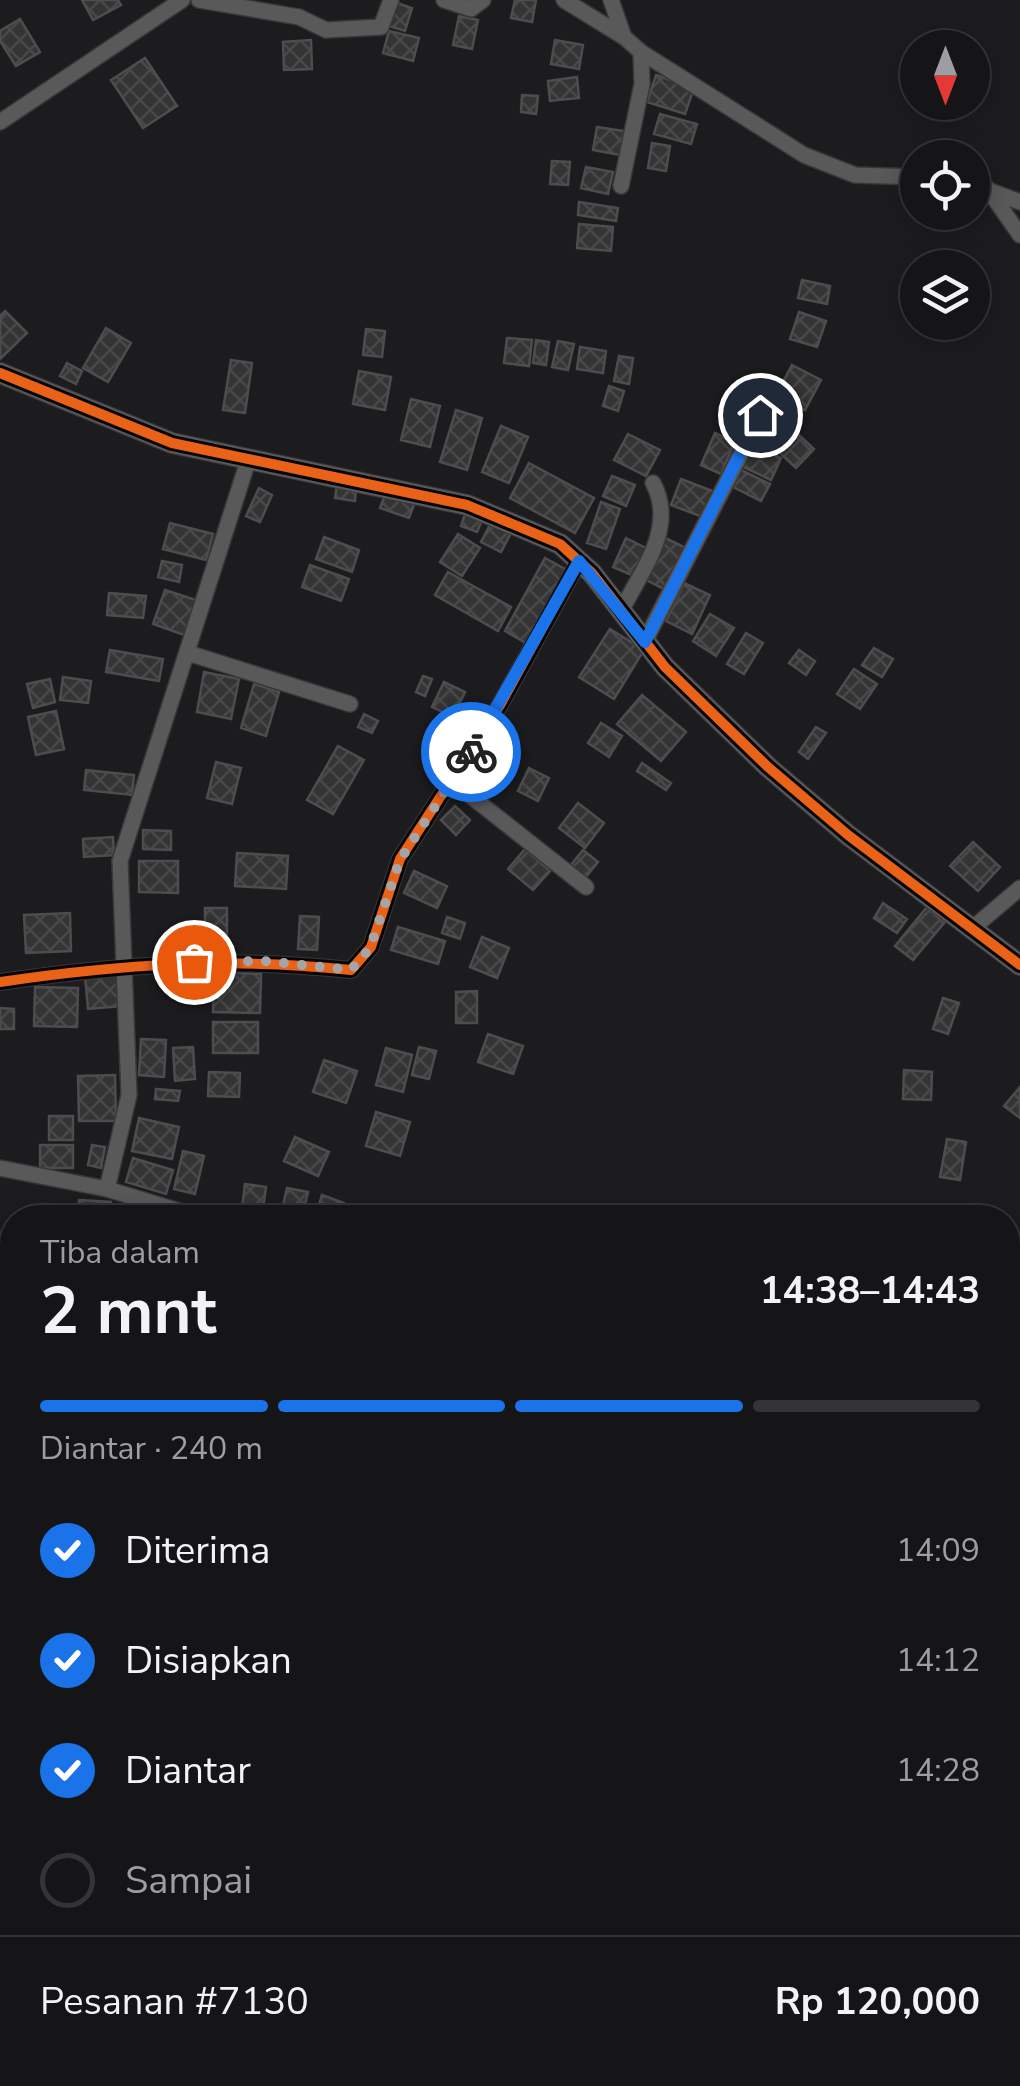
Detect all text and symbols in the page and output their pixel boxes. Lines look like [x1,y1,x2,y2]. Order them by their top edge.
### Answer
north arrow [900,30,990,120]
map controls [900,30,990,340]
button: locate [900,140,990,230]
button: layers [900,250,990,340]
pin [718,373,803,458]
icon: home [733,388,788,443]
courier [421,702,521,802]
icon: bike [444,725,499,780]
pin [152,920,237,1005]
icon: bag [167,935,222,990]
text: Tiba dalam [40,1231,200,1274]
text: 14:38–14:43 [760,1265,980,1316]
text: 2 mnt [40,1267,217,1356]
text: Diantar · 240 m [40,1427,263,1470]
icon: check [40,1523,95,1578]
text: Diterima [125,1525,270,1576]
text: 14:09 [896,1529,980,1572]
icon: check [40,1633,95,1688]
text: Disiapkan [125,1635,292,1686]
text: 14:12 [896,1639,980,1682]
icon: check [40,1743,95,1798]
text: Diantar [125,1745,251,1796]
text: 14:28 [896,1749,980,1792]
text: Sampai [125,1855,252,1906]
text: Pesanan #7130 [40,1976,309,2027]
text: Rp 120,000 [775,1976,980,2027]

